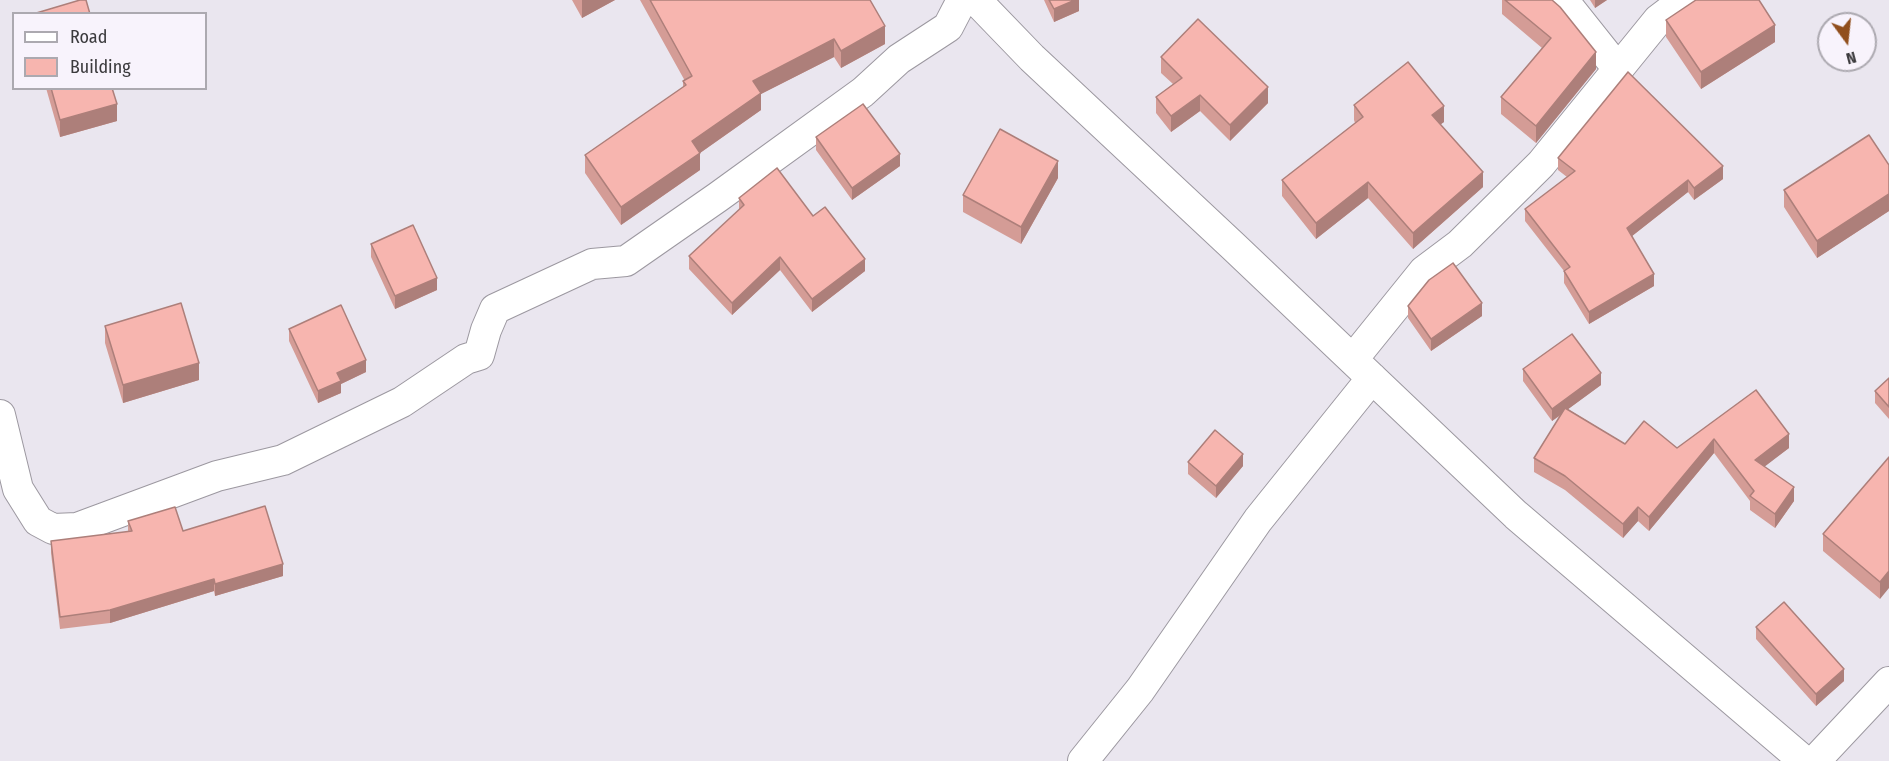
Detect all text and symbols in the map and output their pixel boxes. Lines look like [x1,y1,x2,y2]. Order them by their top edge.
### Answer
legend [12,12,207,90]
north arrow [1817,12,1877,72]
text: Road [70,26,107,48]
text: N [1844,48,1858,68]
text: Building [70,56,131,78]

